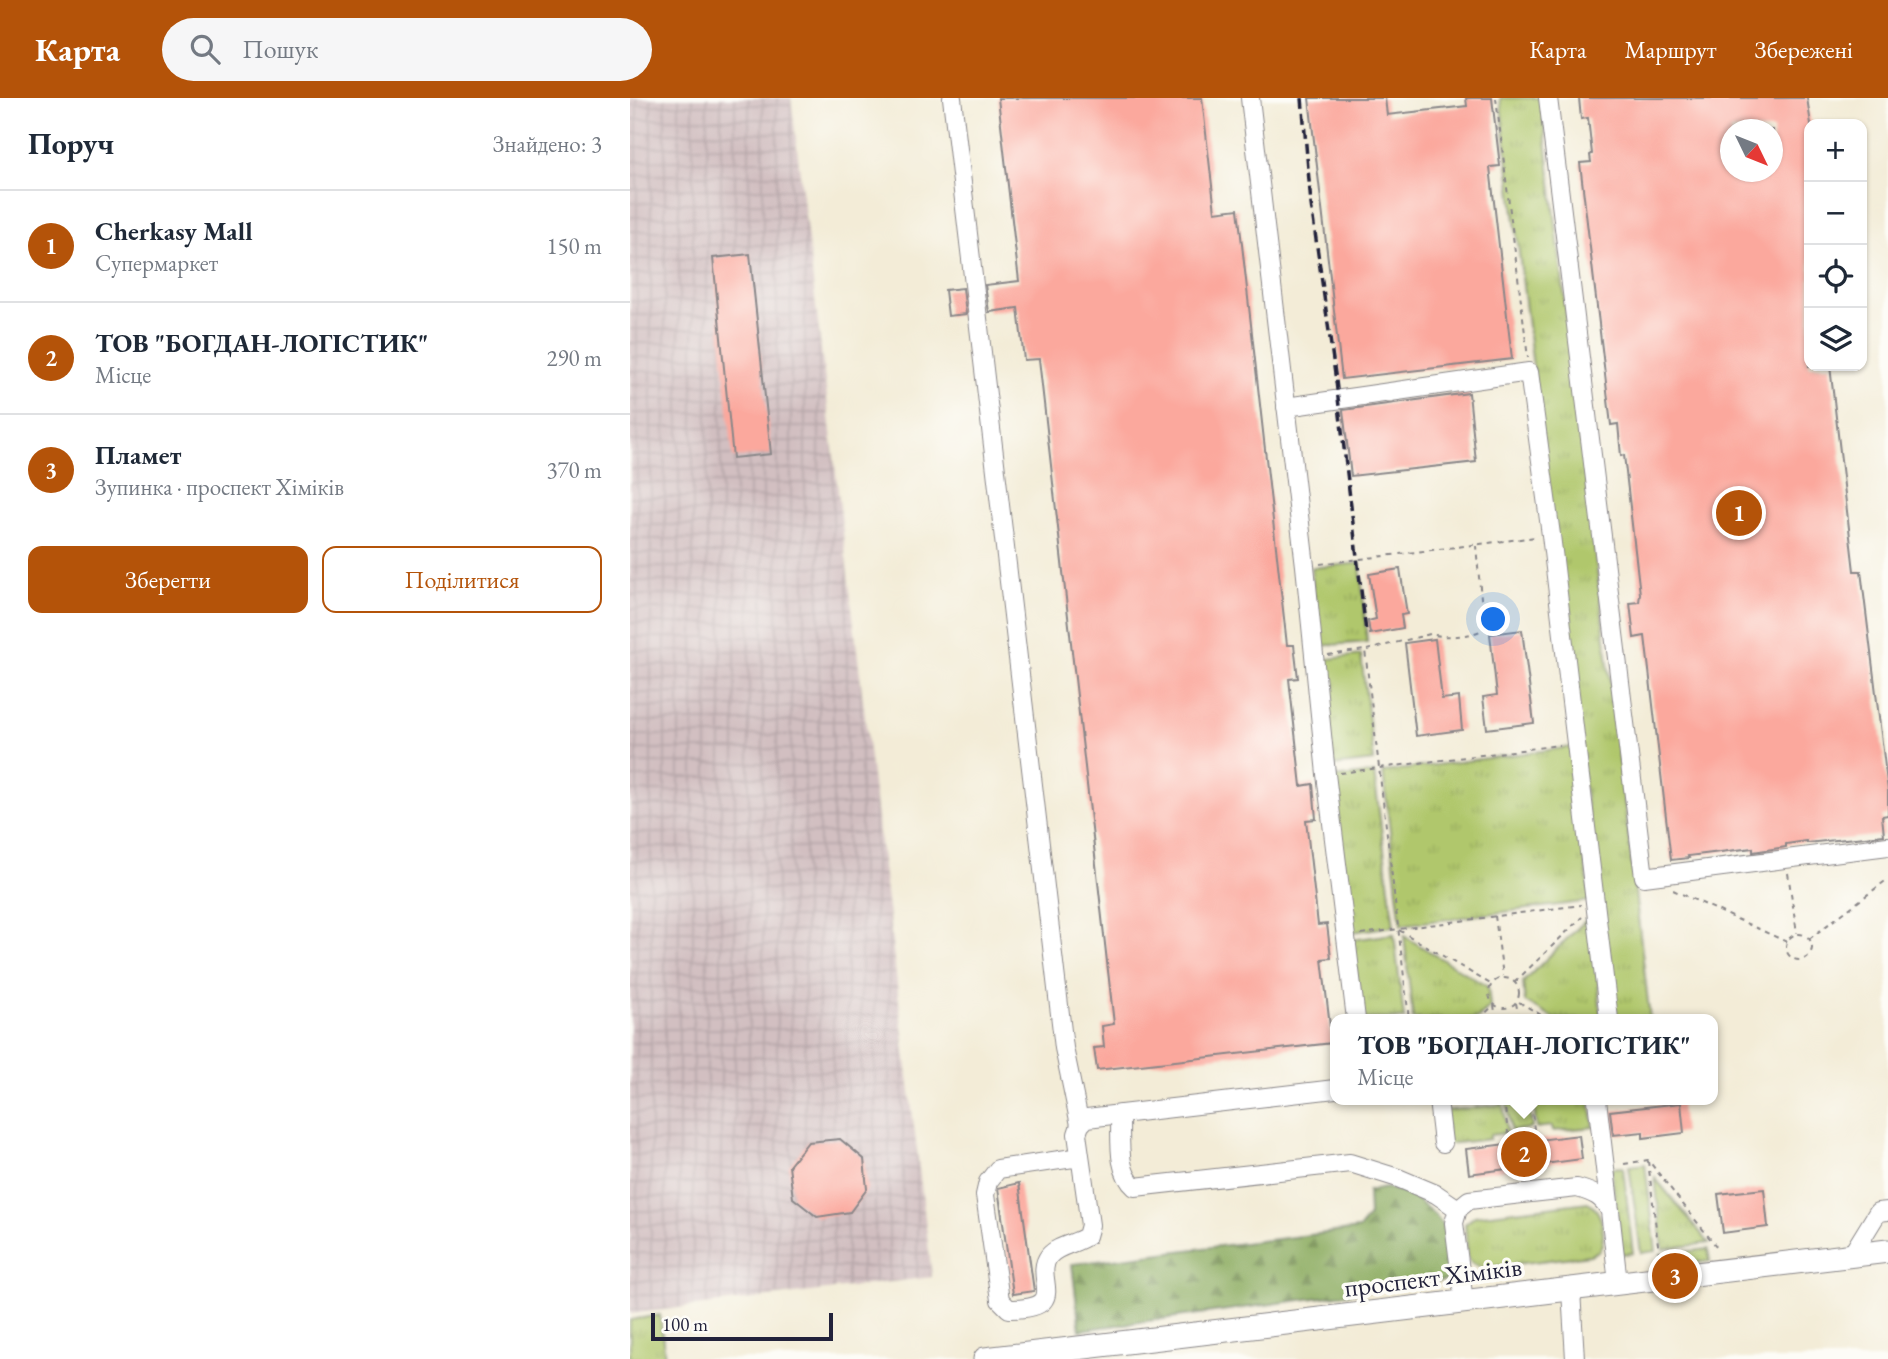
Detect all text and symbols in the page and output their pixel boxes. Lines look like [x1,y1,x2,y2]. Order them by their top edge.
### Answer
search box [162,18,652,81]
text: Карта [35,28,120,71]
icon: search [186,30,224,68]
text: Пошук [242,32,318,66]
text: Карта [1529,34,1587,65]
text: Маршрут [1625,34,1717,65]
text: Збережені [1755,34,1853,65]
north arrow [1720,119,1783,182]
map controls [1804,119,1867,371]
button: + [1804,119,1867,182]
text: Поруч [28,124,114,163]
text: Знайдено: 3 [493,129,602,159]
button: − [1804,182,1867,245]
text: Cherkasy Mall [95,214,253,248]
text: 1 [45,231,57,261]
text: 150 m [546,231,602,261]
button: locate [1804,245,1867,308]
text: Супермаркет [95,248,218,278]
button: layers [1804,308,1867,371]
text: ТОВ "БОГДАН-ЛОГІСТИК" [95,326,428,360]
text: 2 [45,343,57,373]
text: 290 m [546,343,602,373]
text: Місце [95,360,151,390]
text: Пламет [95,438,181,472]
text: 3 [45,455,57,485]
text: 370 m [546,455,602,485]
text: Зупинка · проспект Хіміків [95,472,344,502]
pin: 1 [1716,487,1762,539]
button: Зберегти [28,546,308,613]
button: Поділитися [322,546,602,613]
your location [1476,602,1510,636]
popup [1330,1014,1718,1105]
text: ТОВ "БОГДАН-ЛОГІСТИК" [1357,1028,1691,1062]
text: Місце [1357,1062,1413,1092]
pin: 2 [1501,1128,1547,1180]
street label: проспект Хіміків [1342,1249,1524,1305]
pin: 3 [1652,1250,1698,1302]
scale bar [651,1310,833,1342]
text: 100 m [662,1312,708,1337]

